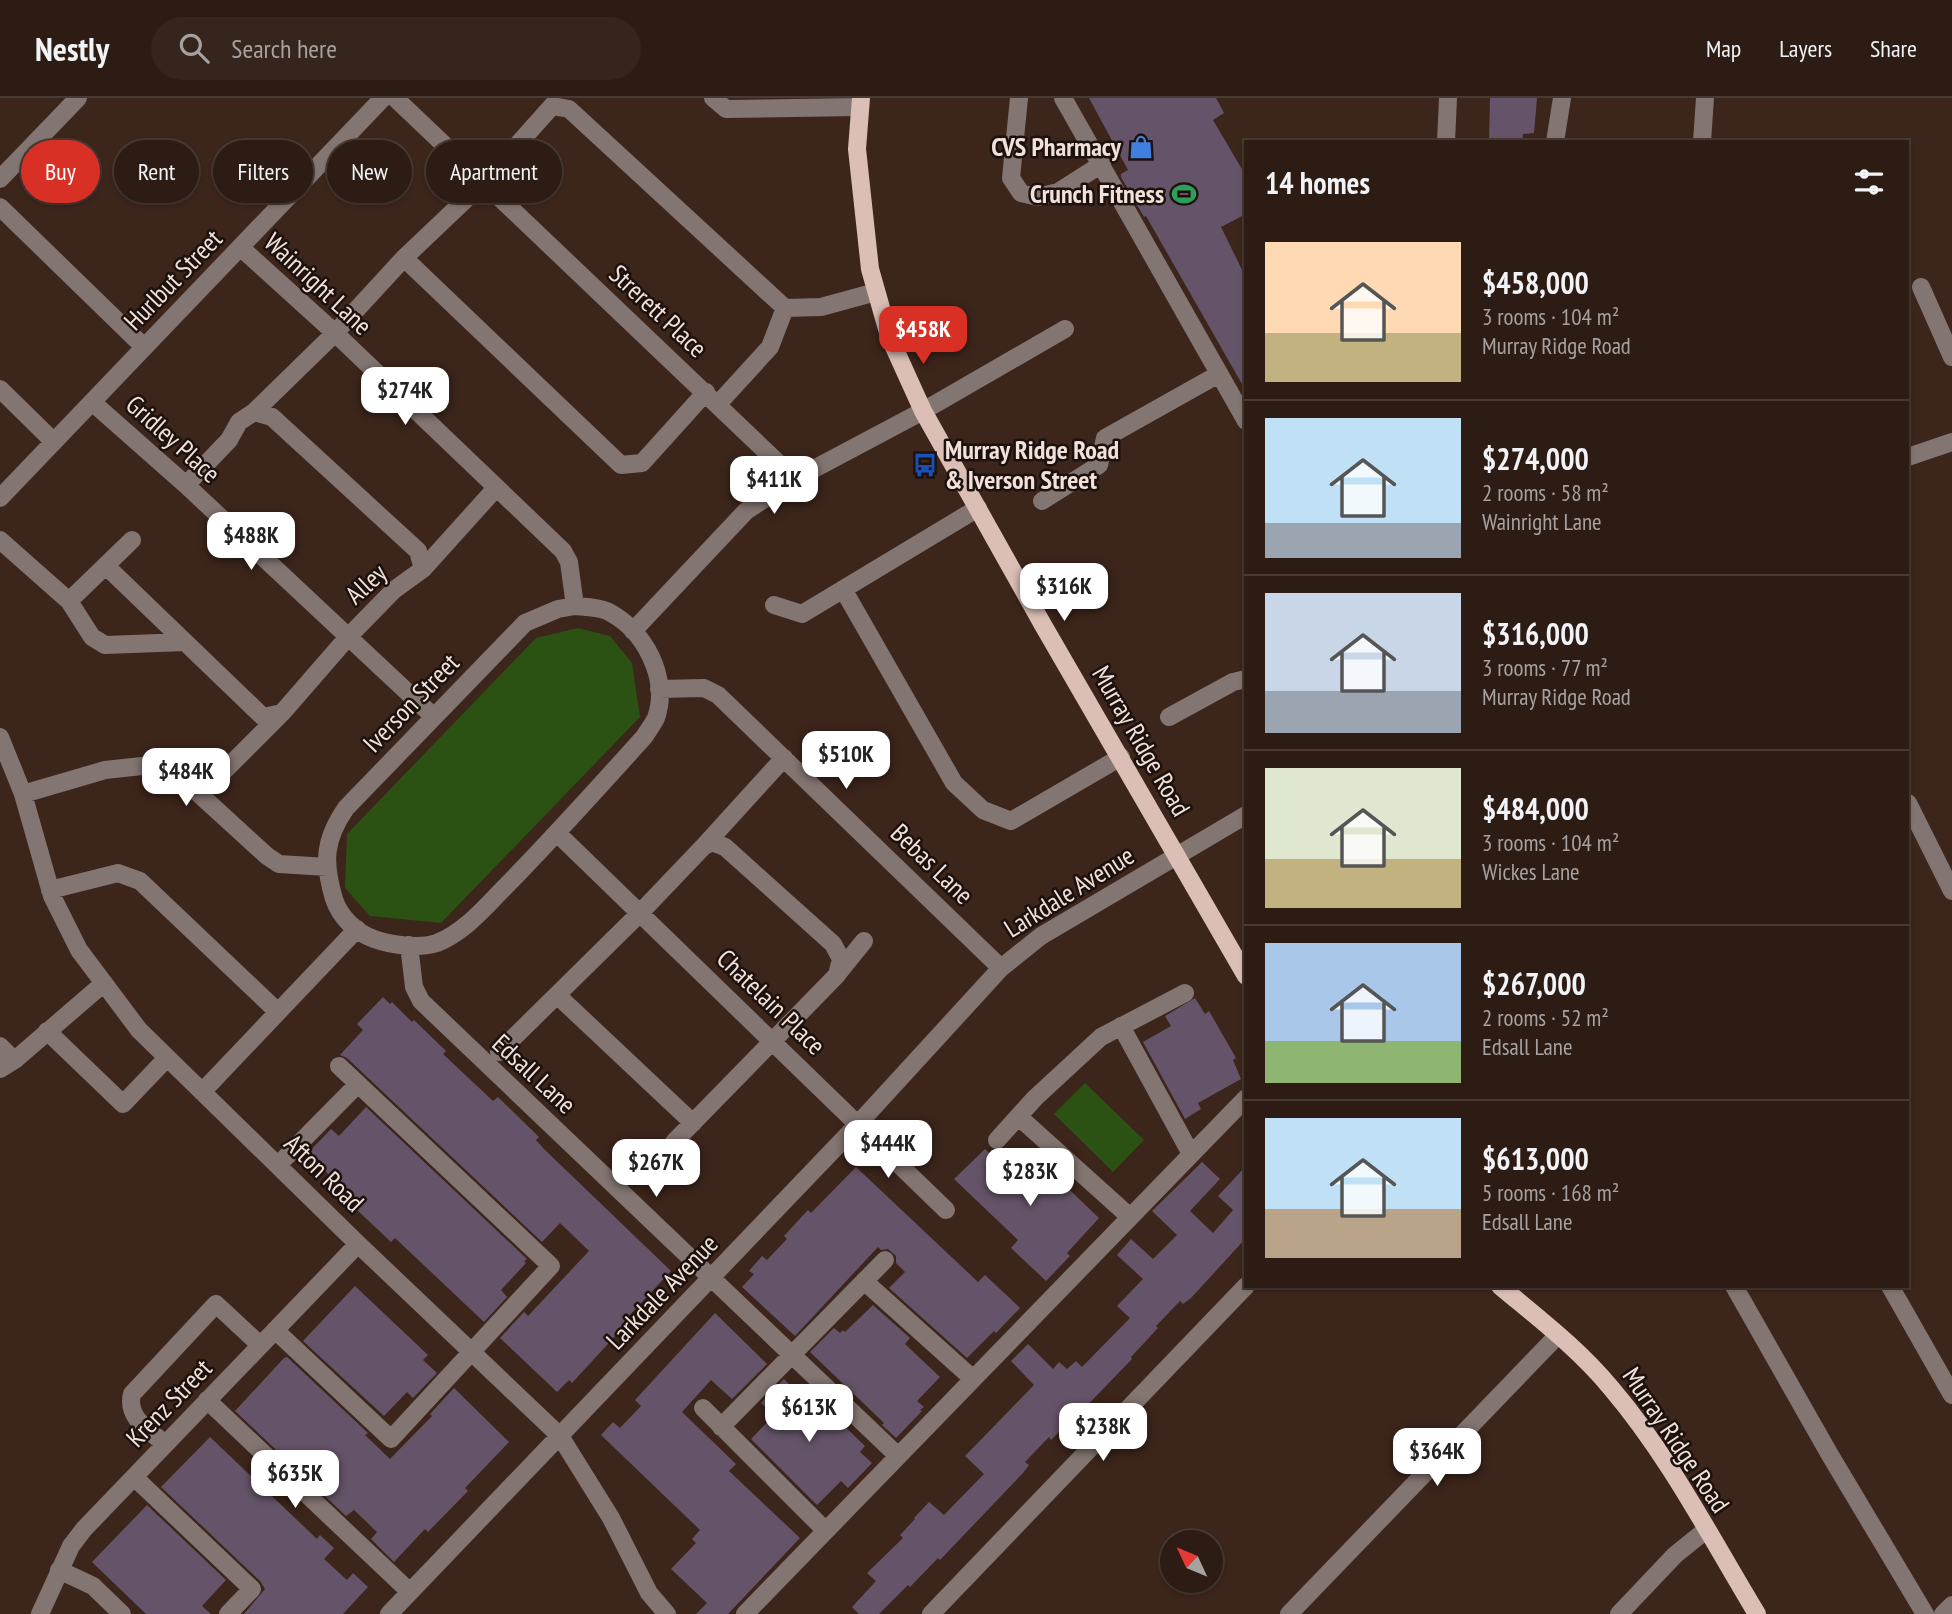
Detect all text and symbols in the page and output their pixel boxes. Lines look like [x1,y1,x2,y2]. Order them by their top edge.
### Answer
search box [151,17,641,80]
text: Nestly [35,27,109,70]
icon: search [175,29,213,67]
text: Search here [231,32,337,65]
text: Map [1706,33,1741,64]
text: Layers [1779,33,1832,64]
text: Share [1870,33,1917,64]
place label: CVS Pharmacy [991,130,1122,163]
shop icon: CVS Pharmacy [1127,133,1155,161]
chip: Buy [21,140,100,203]
chip: Rent [114,140,199,203]
chip: Filters [213,140,313,203]
chip: New [327,140,412,203]
chip: Apartment [426,140,562,203]
text: 14 homes [1265,163,1370,202]
icon: filters [1850,163,1888,201]
place label: Crunch Fitness [1030,177,1164,210]
sports icon: Crunch Fitness [1170,180,1198,208]
street label: Hurlbut Street [117,222,229,337]
street label: Wainright Lane [258,225,379,342]
street label: Strerett Place [603,257,714,364]
text: $458,000 [1482,263,1589,302]
icon: home [1321,270,1405,354]
text: 3 rooms · 104 m² [1482,302,1619,331]
pin: $458K [874,306,972,366]
text: $458K [895,314,951,343]
text: Murray Ridge Road [1482,331,1631,360]
pin: $274K [356,368,454,427]
text: $274K [377,375,433,404]
street label: Gridley Place [119,388,227,490]
place label: Murray Ridge Road & Iverson Street [945,433,1119,496]
text: $274,000 [1482,439,1589,478]
icon: home [1321,446,1405,530]
bus stop icon: Murray Ridge Road & Iverson Street [911,451,939,479]
pin: $411K [725,456,823,516]
text: $411K [746,464,802,493]
text: 2 rooms · 58 m² [1482,478,1609,507]
text: Wainright Lane [1482,507,1602,536]
pin: $488K [202,512,300,572]
text: $488K [223,520,279,549]
street label: Alley [338,556,393,611]
pin: $316K [1015,564,1113,623]
text: $316K [1036,571,1092,600]
text: $316,000 [1482,614,1589,653]
icon: home [1321,621,1405,705]
street label: Iverson Street [355,646,466,759]
text: 3 rooms · 77 m² [1482,653,1608,682]
street label: Murray Ridge Road [1085,660,1198,822]
text: Murray Ridge Road [1482,682,1631,711]
pin: $510K [797,732,895,791]
text: $510K [818,739,874,768]
pin: $484K [137,748,235,808]
text: $484K [158,756,214,785]
text: $484,000 [1482,789,1589,828]
icon: home [1321,796,1405,880]
street label: Bebas Lane [884,816,980,911]
text: 3 rooms · 104 m² [1482,828,1619,857]
street label: Larkdale Avenue [998,839,1140,945]
text: Wickes Lane [1482,857,1580,886]
street label: Chatelain Place [710,942,833,1062]
text: $267,000 [1482,964,1586,1003]
icon: home [1321,971,1405,1055]
text: 2 rooms · 52 m² [1482,1003,1609,1032]
street label: Edsall Lane [486,1027,583,1121]
text: Edsall Lane [1482,1032,1572,1061]
pin: $444K [839,1121,937,1180]
street label: Afton Road [278,1127,371,1219]
text: $444K [860,1128,916,1157]
text: $613,000 [1482,1139,1589,1178]
pin: $267K [607,1140,705,1199]
icon: home [1321,1146,1405,1230]
text: $267K [628,1147,684,1176]
pin: $283K [981,1148,1079,1208]
text: $283K [1002,1156,1058,1185]
text: 5 rooms · 168 m² [1482,1178,1619,1207]
text: Edsall Lane [1482,1207,1572,1236]
street label: Larkdale Avenue [599,1227,725,1356]
street label: Krenz Street [119,1352,219,1454]
street label: Murray Ridge Road [1616,1361,1737,1519]
pin: $613K [760,1384,858,1444]
text: $613K [781,1392,837,1421]
pin: $238K [1054,1404,1152,1463]
text: $238K [1075,1411,1131,1440]
pin: $364K [1388,1428,1486,1488]
text: $364K [1409,1436,1465,1465]
pin: $635K [246,1450,344,1510]
text: $635K [267,1458,323,1487]
north arrow [1160,1530,1223,1592]
map controls [1160,1530,1223,1593]

